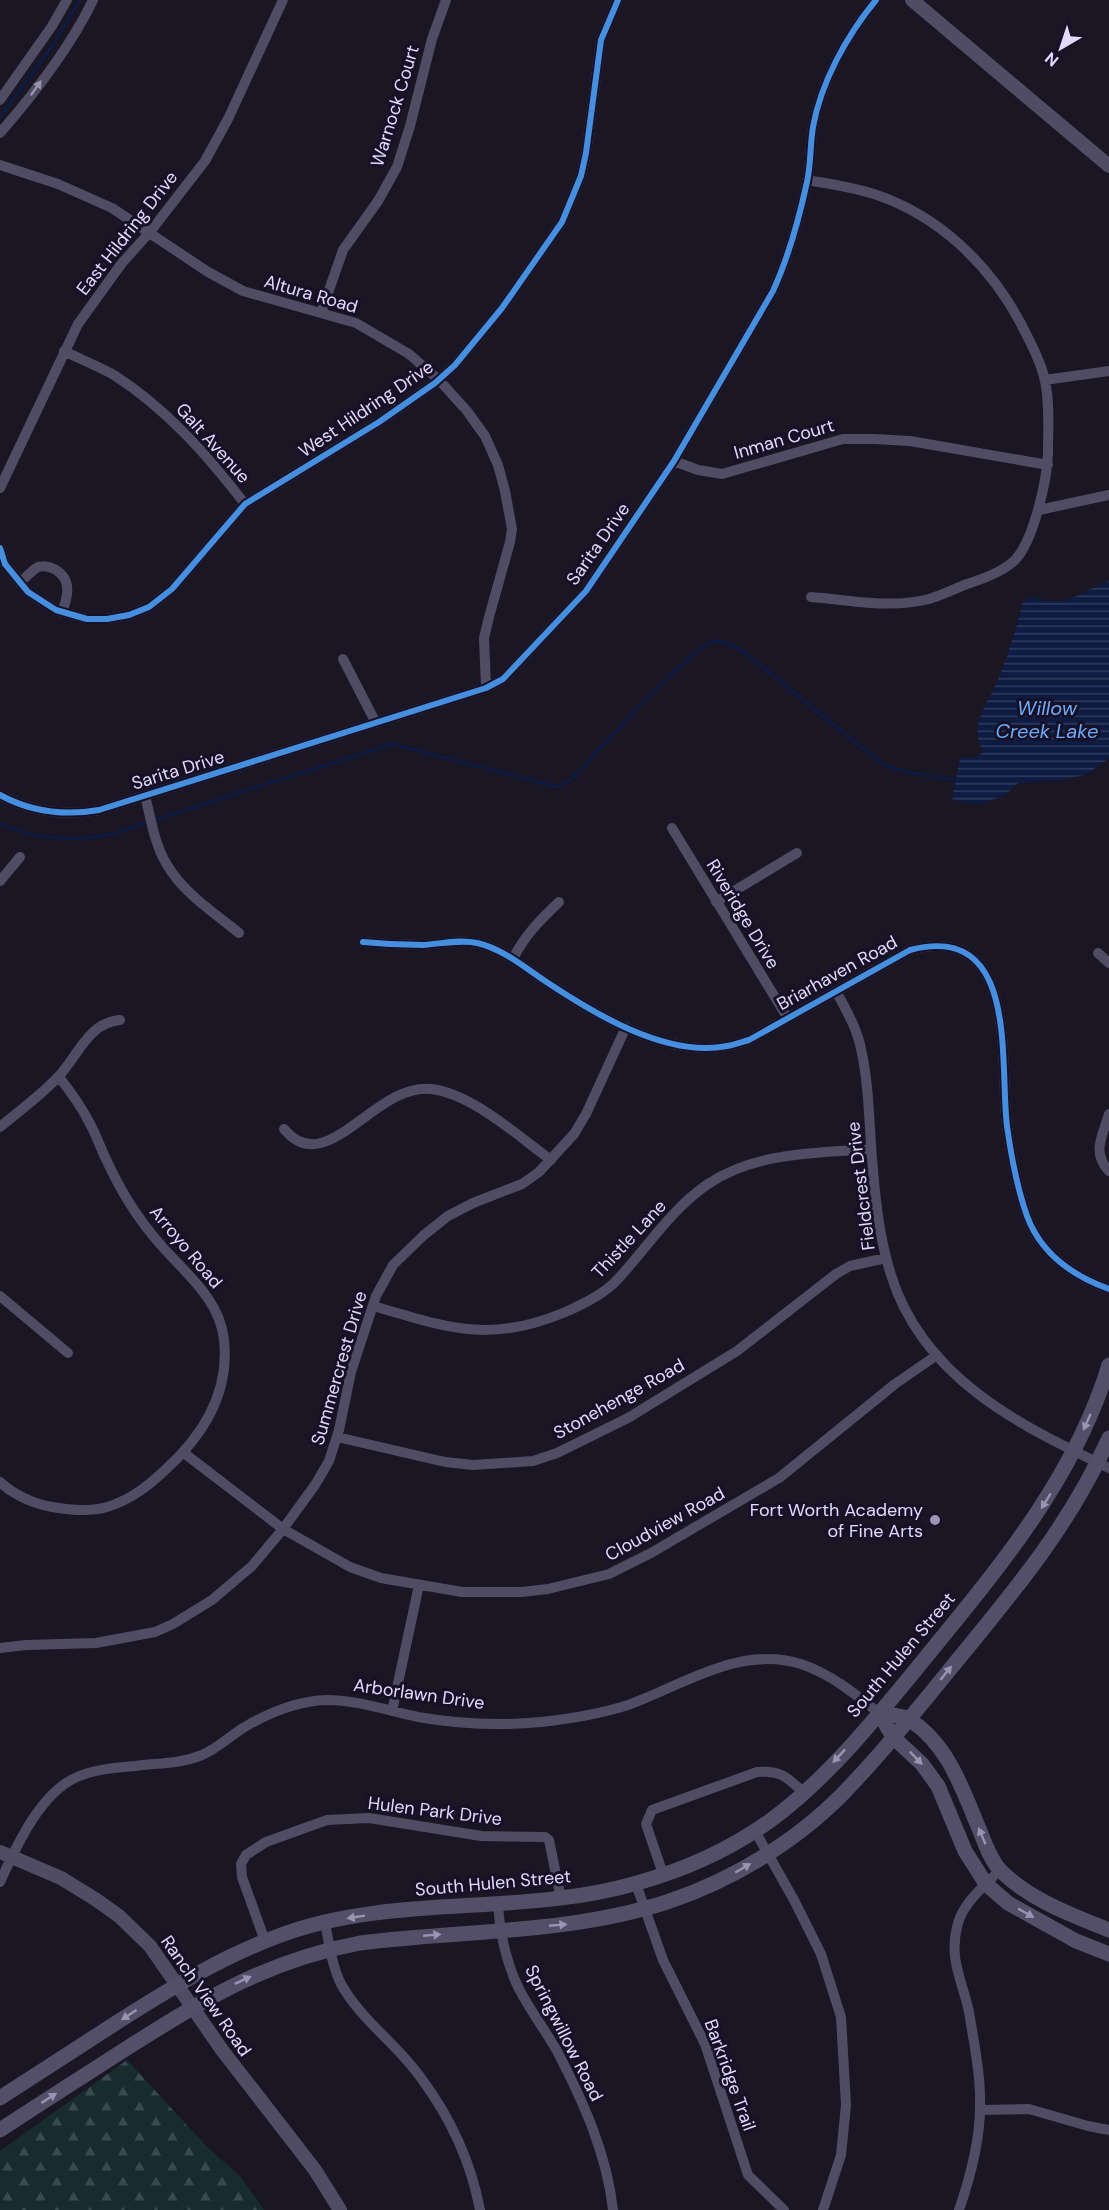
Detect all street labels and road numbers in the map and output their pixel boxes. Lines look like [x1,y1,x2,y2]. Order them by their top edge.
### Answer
street label: Warnock Court [365,42,425,170]
street label: East Hildring Drive [71,166,183,300]
street label: Altura Road [261,269,361,319]
street label: West Hildring Drive [294,355,438,463]
street label: Galt Avenue [170,398,256,488]
street label: Inman Court [731,413,837,465]
street label: Sarita Drive [561,498,635,590]
street label: Sarita Drive [129,745,227,795]
street label: Riveridge Drive [701,855,785,973]
street label: Briarhaven Road [772,930,902,1016]
street label: Fieldcrest Drive [841,1120,881,1252]
street label: Thistle Lane [586,1194,672,1284]
street label: Arroyo Road [144,1200,228,1294]
street label: Summercrest Drive [306,1288,372,1448]
street label: Stonehenge Road [549,1353,689,1445]
street label: Cloudview Road [601,1481,729,1567]
street label: South Hulen Street [841,1587,961,1723]
street label: Arborlawn Drive [352,1673,486,1715]
street label: Hulen Park Drive [367,1791,503,1831]
street label: South Hulen Street [414,1864,572,1902]
street label: Ranch View Road [155,1931,257,2061]
street label: Springwillow Road [519,1961,609,2105]
street label: Barkridge Trail [699,2016,761,2134]

